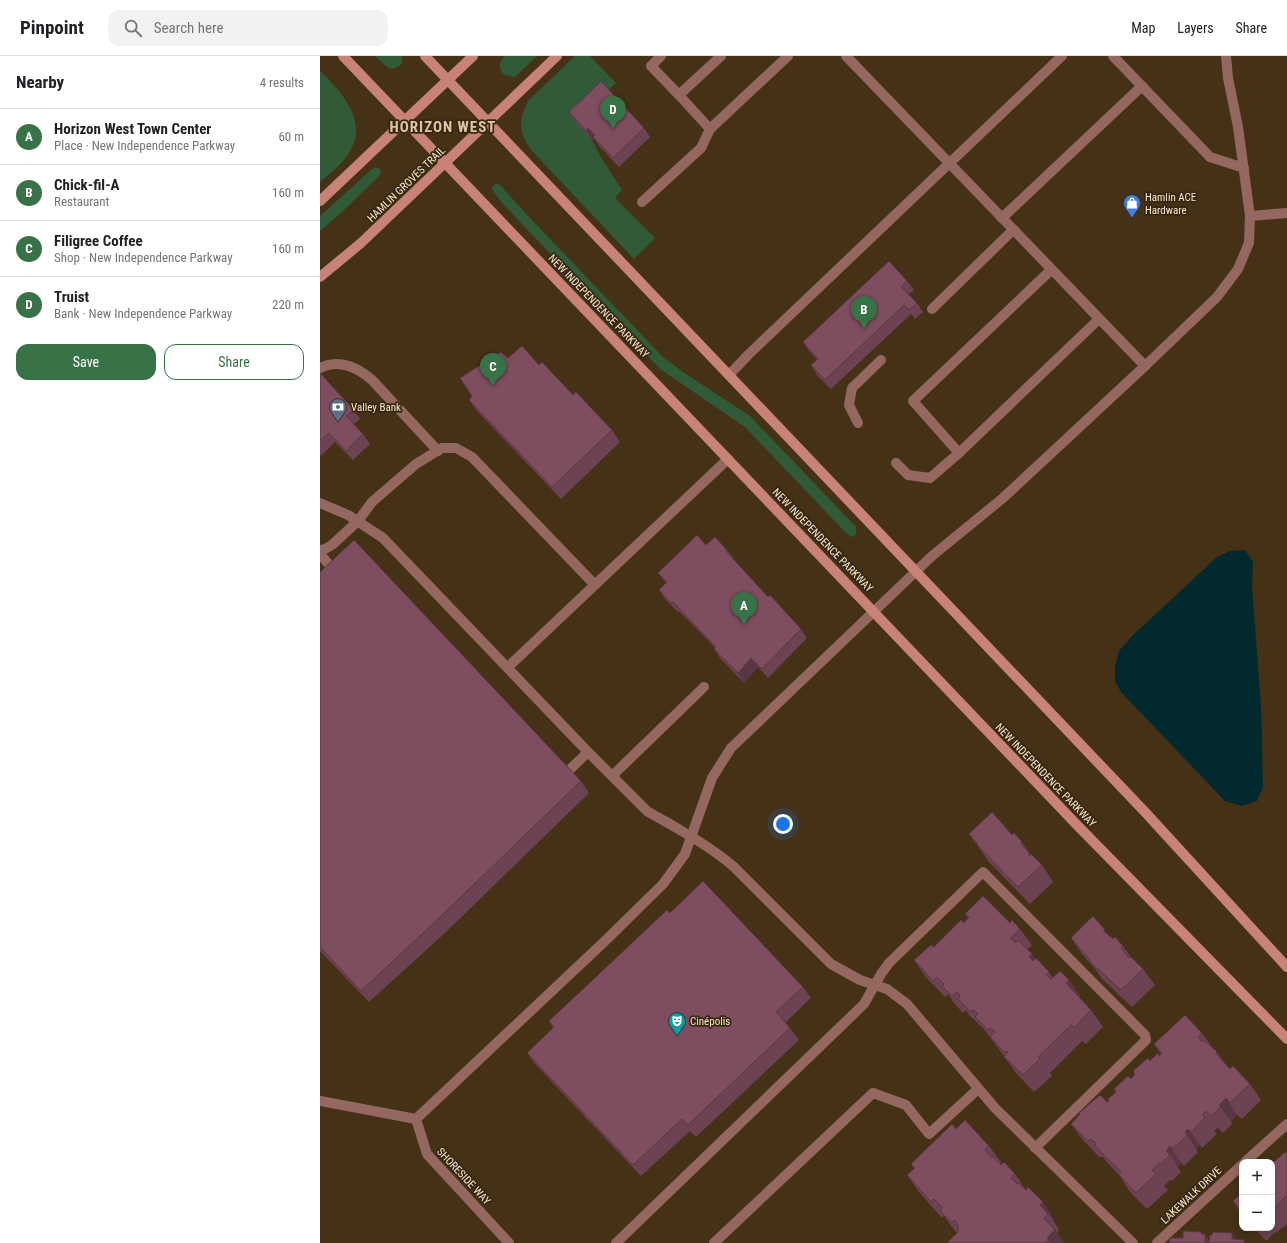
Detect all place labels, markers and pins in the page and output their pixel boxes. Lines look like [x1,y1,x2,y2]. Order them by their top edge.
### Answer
pin: D [600,96,626,129]
place label: Hamlin ACE Hardware [1145,191,1197,217]
shop icon: Hamlin ACE Hardware [1122,193,1142,218]
pin: B [851,296,877,329]
pin: C [480,353,506,386]
bank icon: Valley Bank [328,397,348,422]
place label: Valley Bank [351,401,401,414]
pin: A [731,592,757,625]
theatre icon: Cinépolis [667,1011,687,1036]
place label: Cinépolis [690,1015,730,1028]

